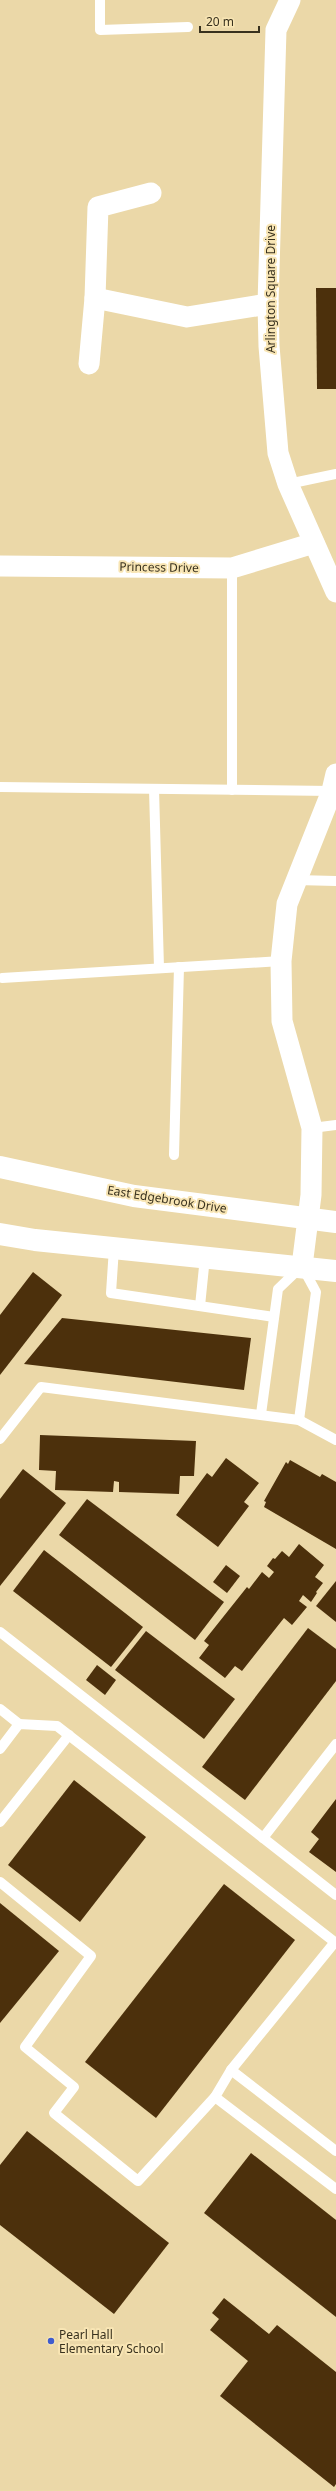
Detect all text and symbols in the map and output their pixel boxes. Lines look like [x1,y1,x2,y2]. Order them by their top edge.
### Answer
scale bar [200,8,259,34]
text: 20 m [206,13,234,30]
street label: Arlington Square Drive [262,225,279,353]
street label: Princess Drive [119,558,199,576]
street label: East Edgebrook Drive [106,1181,228,1217]
place label: Pearl Hall Elementary School [59,2326,164,2357]
marker: Pearl Hall Elementary School [46,2336,56,2346]

